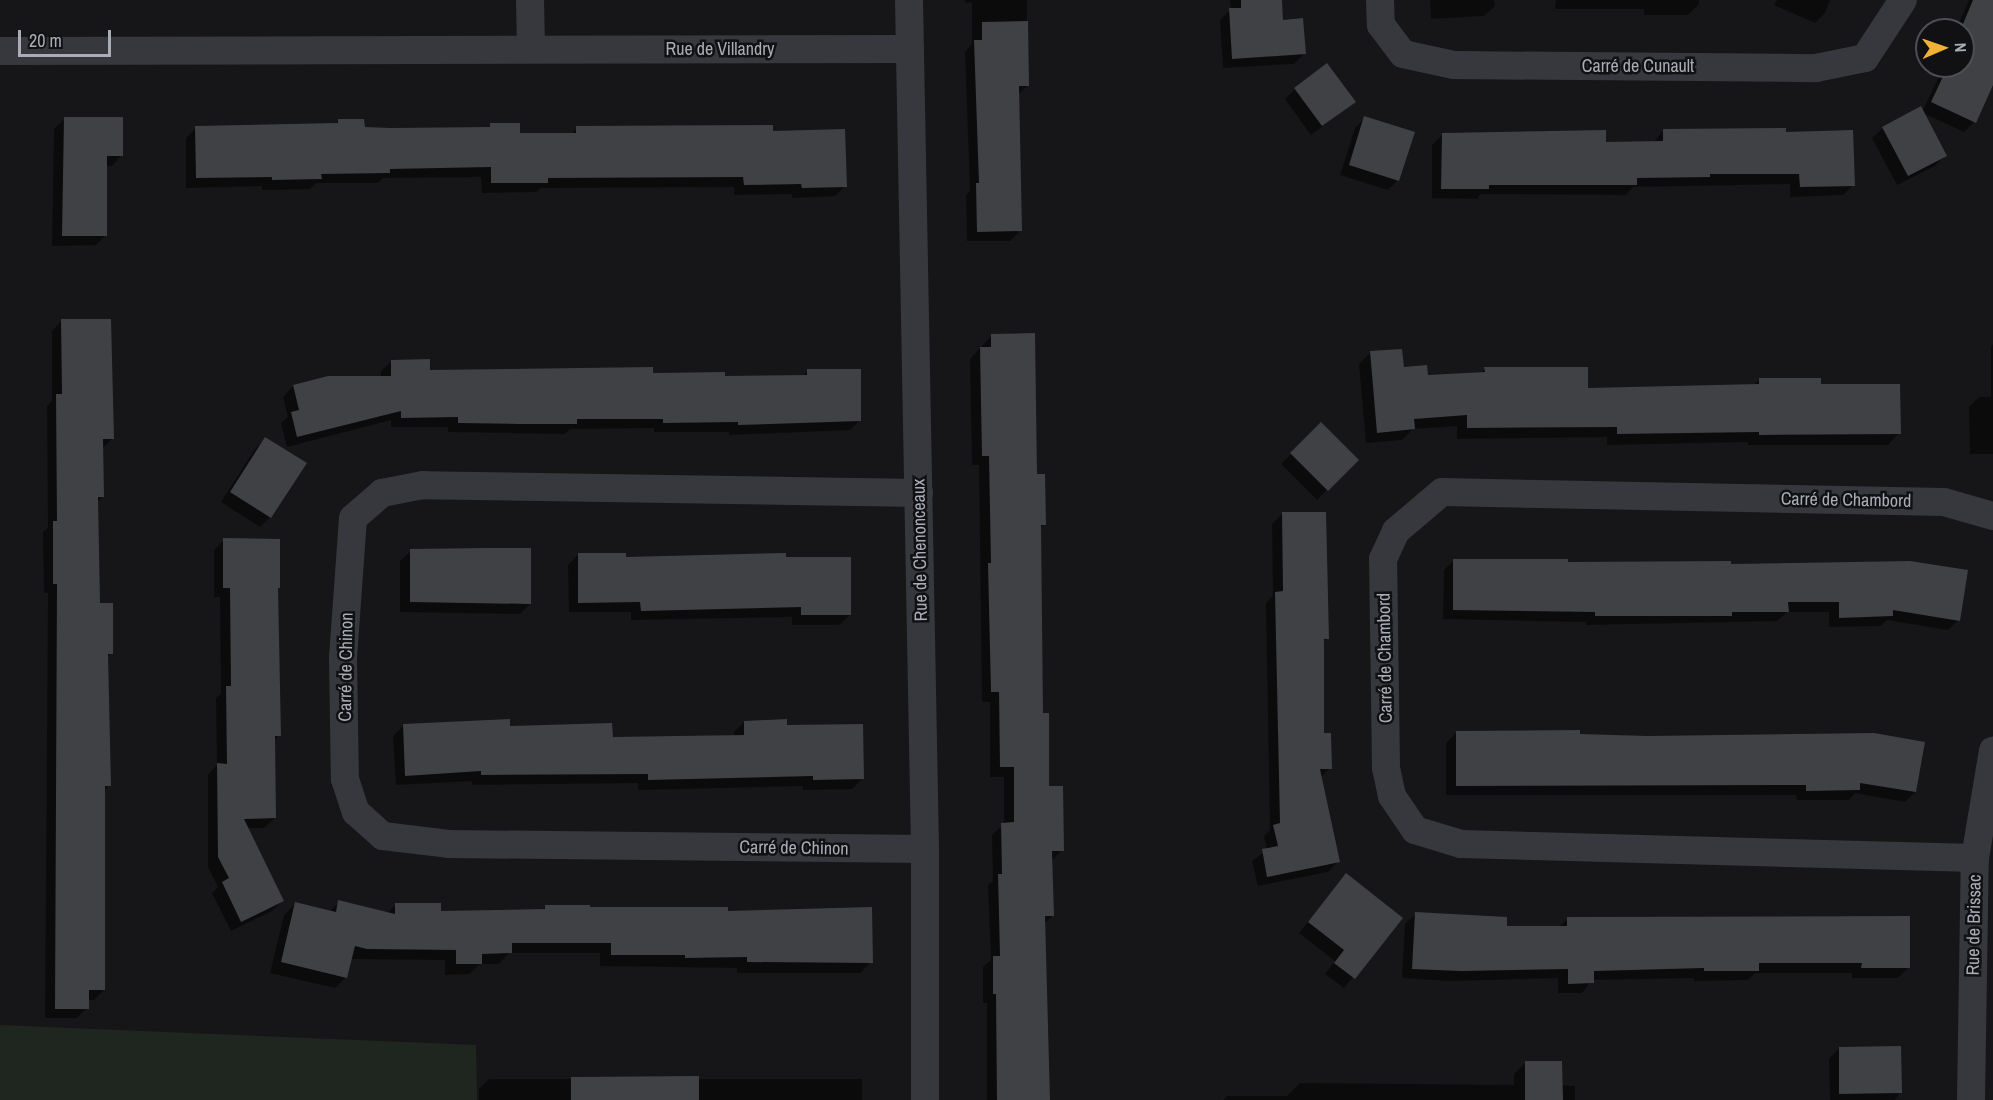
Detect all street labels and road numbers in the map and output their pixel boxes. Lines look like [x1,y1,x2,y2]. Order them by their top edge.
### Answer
street label: Rue de Villandry [666,38,774,60]
street label: Carré de Cunault [1582,55,1694,77]
street label: Rue de Chenonceaux [908,478,932,622]
street label: Carré de Chambord [1781,488,1911,512]
street label: Carré de Chambord [1373,593,1397,723]
street label: Carré de Chinon [334,612,358,722]
street label: Carré de Chinon [739,836,849,860]
street label: Rue de Brissac [1962,874,1986,976]

